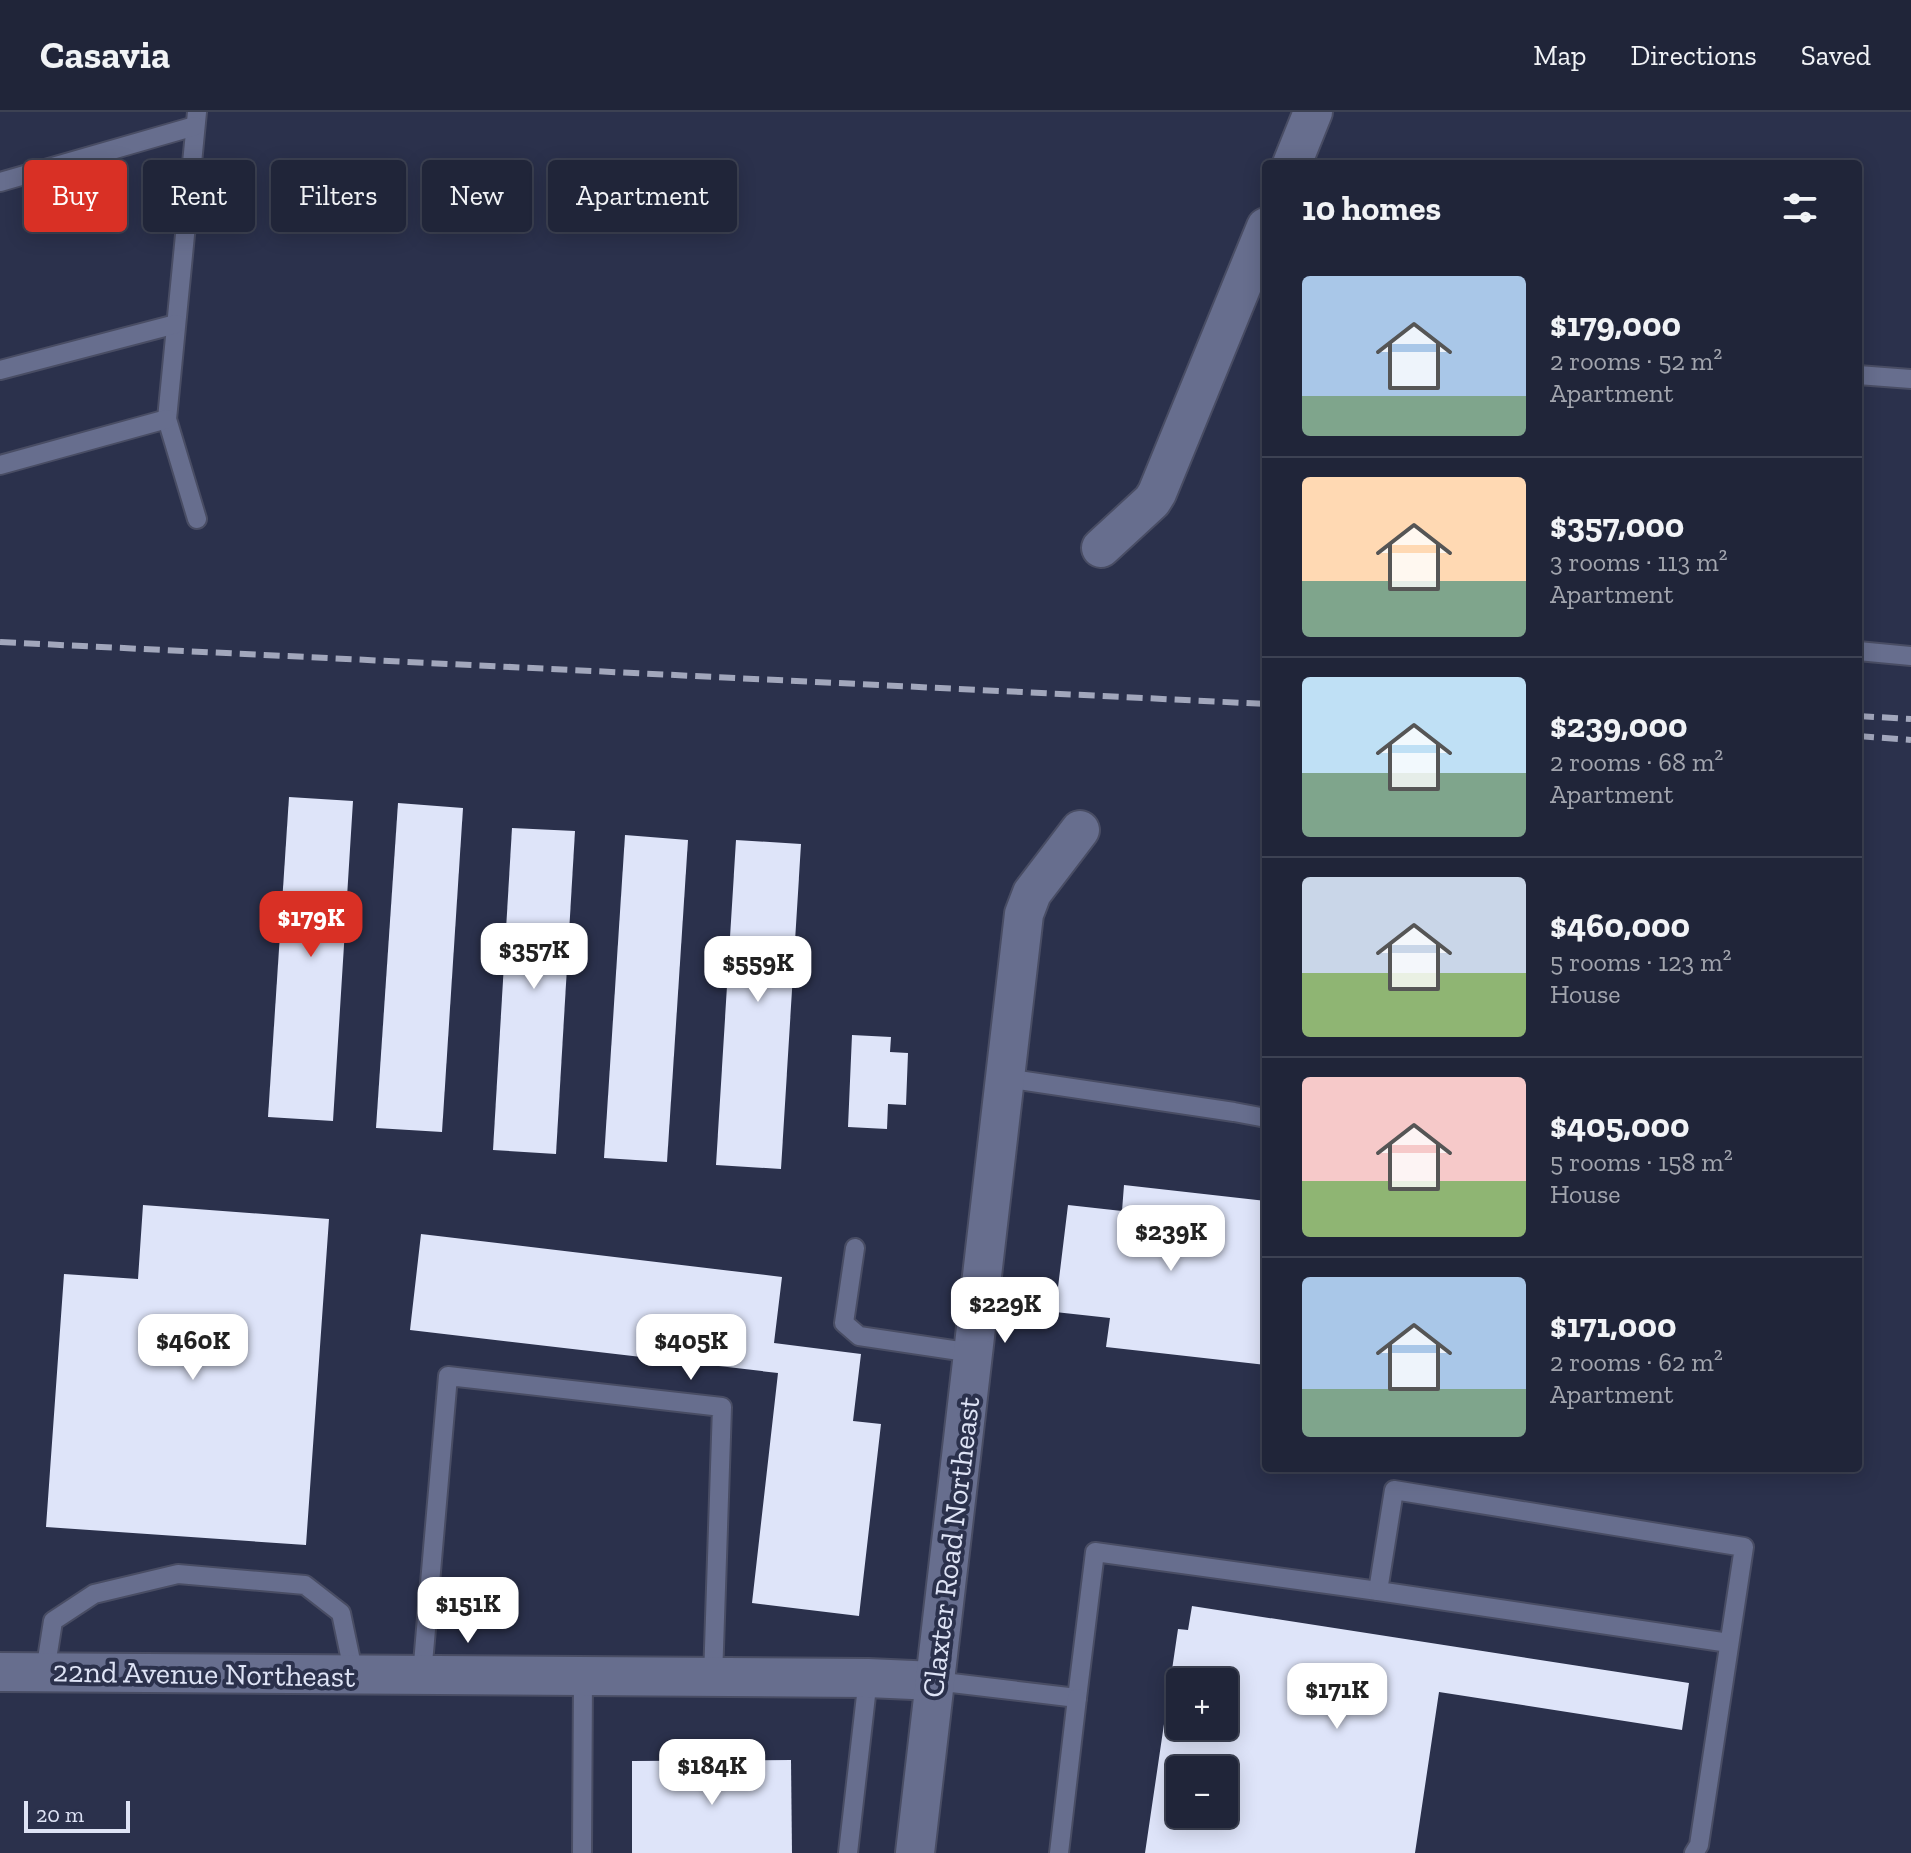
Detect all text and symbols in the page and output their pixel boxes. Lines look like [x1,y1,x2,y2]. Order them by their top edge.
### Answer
text: Casavia [40,32,170,78]
text: Map [1533,39,1586,72]
text: Directions [1630,39,1757,72]
text: Saved [1801,39,1871,72]
chip: Buy [24,160,127,232]
chip: Rent [143,160,255,232]
chip: Filters [271,160,406,232]
chip: New [422,160,532,232]
chip: Apartment [548,160,737,232]
icon: filters [1778,186,1822,230]
text: 10 homes [1302,188,1441,229]
text: $179,000 [1550,304,1681,345]
icon: home [1366,308,1462,404]
text: 2 rooms · 52 m² [1550,345,1722,377]
text: Apartment [1550,377,1673,409]
text: $357,000 [1550,505,1684,546]
icon: home [1366,509,1462,605]
text: 3 rooms · 113 m² [1550,546,1728,578]
text: Apartment [1550,578,1673,610]
text: $239,000 [1550,705,1688,746]
icon: home [1366,709,1462,805]
text: 2 rooms · 68 m² [1550,746,1723,778]
text: Apartment [1550,778,1673,810]
pin: $179K [255,891,367,959]
text: $179K [277,901,345,933]
text: $460,000 [1550,905,1690,946]
icon: home [1366,909,1462,1005]
pin: $357K [478,923,590,991]
text: $357K [499,933,569,965]
pin: $559K [702,936,814,1004]
text: $559K [722,946,794,978]
text: 5 rooms · 123 m² [1550,946,1732,978]
text: House [1550,978,1621,1010]
text: $405,000 [1550,1105,1690,1146]
icon: home [1366,1109,1462,1205]
text: 5 rooms · 158 m² [1550,1146,1733,1178]
text: House [1550,1178,1621,1210]
pin: $239K [1115,1205,1227,1273]
text: $239K [1135,1215,1207,1247]
pin: $229K [949,1277,1061,1345]
text: $229K [969,1287,1041,1319]
text: $171,000 [1550,1305,1677,1346]
icon: home [1366,1309,1462,1405]
pin: $460K [137,1314,249,1382]
pin: $405K [635,1314,747,1382]
text: $460K [156,1324,230,1356]
text: $405K [654,1324,728,1356]
text: 2 rooms · 62 m² [1550,1346,1723,1378]
text: Apartment [1550,1378,1673,1410]
street label: Claxter Road Northeast [915,1394,987,1700]
pin: $151K [412,1577,524,1645]
text: $151K [436,1587,500,1619]
street label: 22nd Avenue Northeast [52,1653,356,1695]
pin: $171K [1281,1663,1393,1731]
map controls [1166,1668,1238,1828]
button: + [1166,1668,1238,1740]
text: $171K [1305,1673,1369,1705]
pin: $184K [656,1739,768,1807]
text: $184K [677,1749,747,1781]
button: − [1166,1756,1238,1828]
scale bar [24,1797,130,1833]
text: 20 m [36,1801,84,1828]

